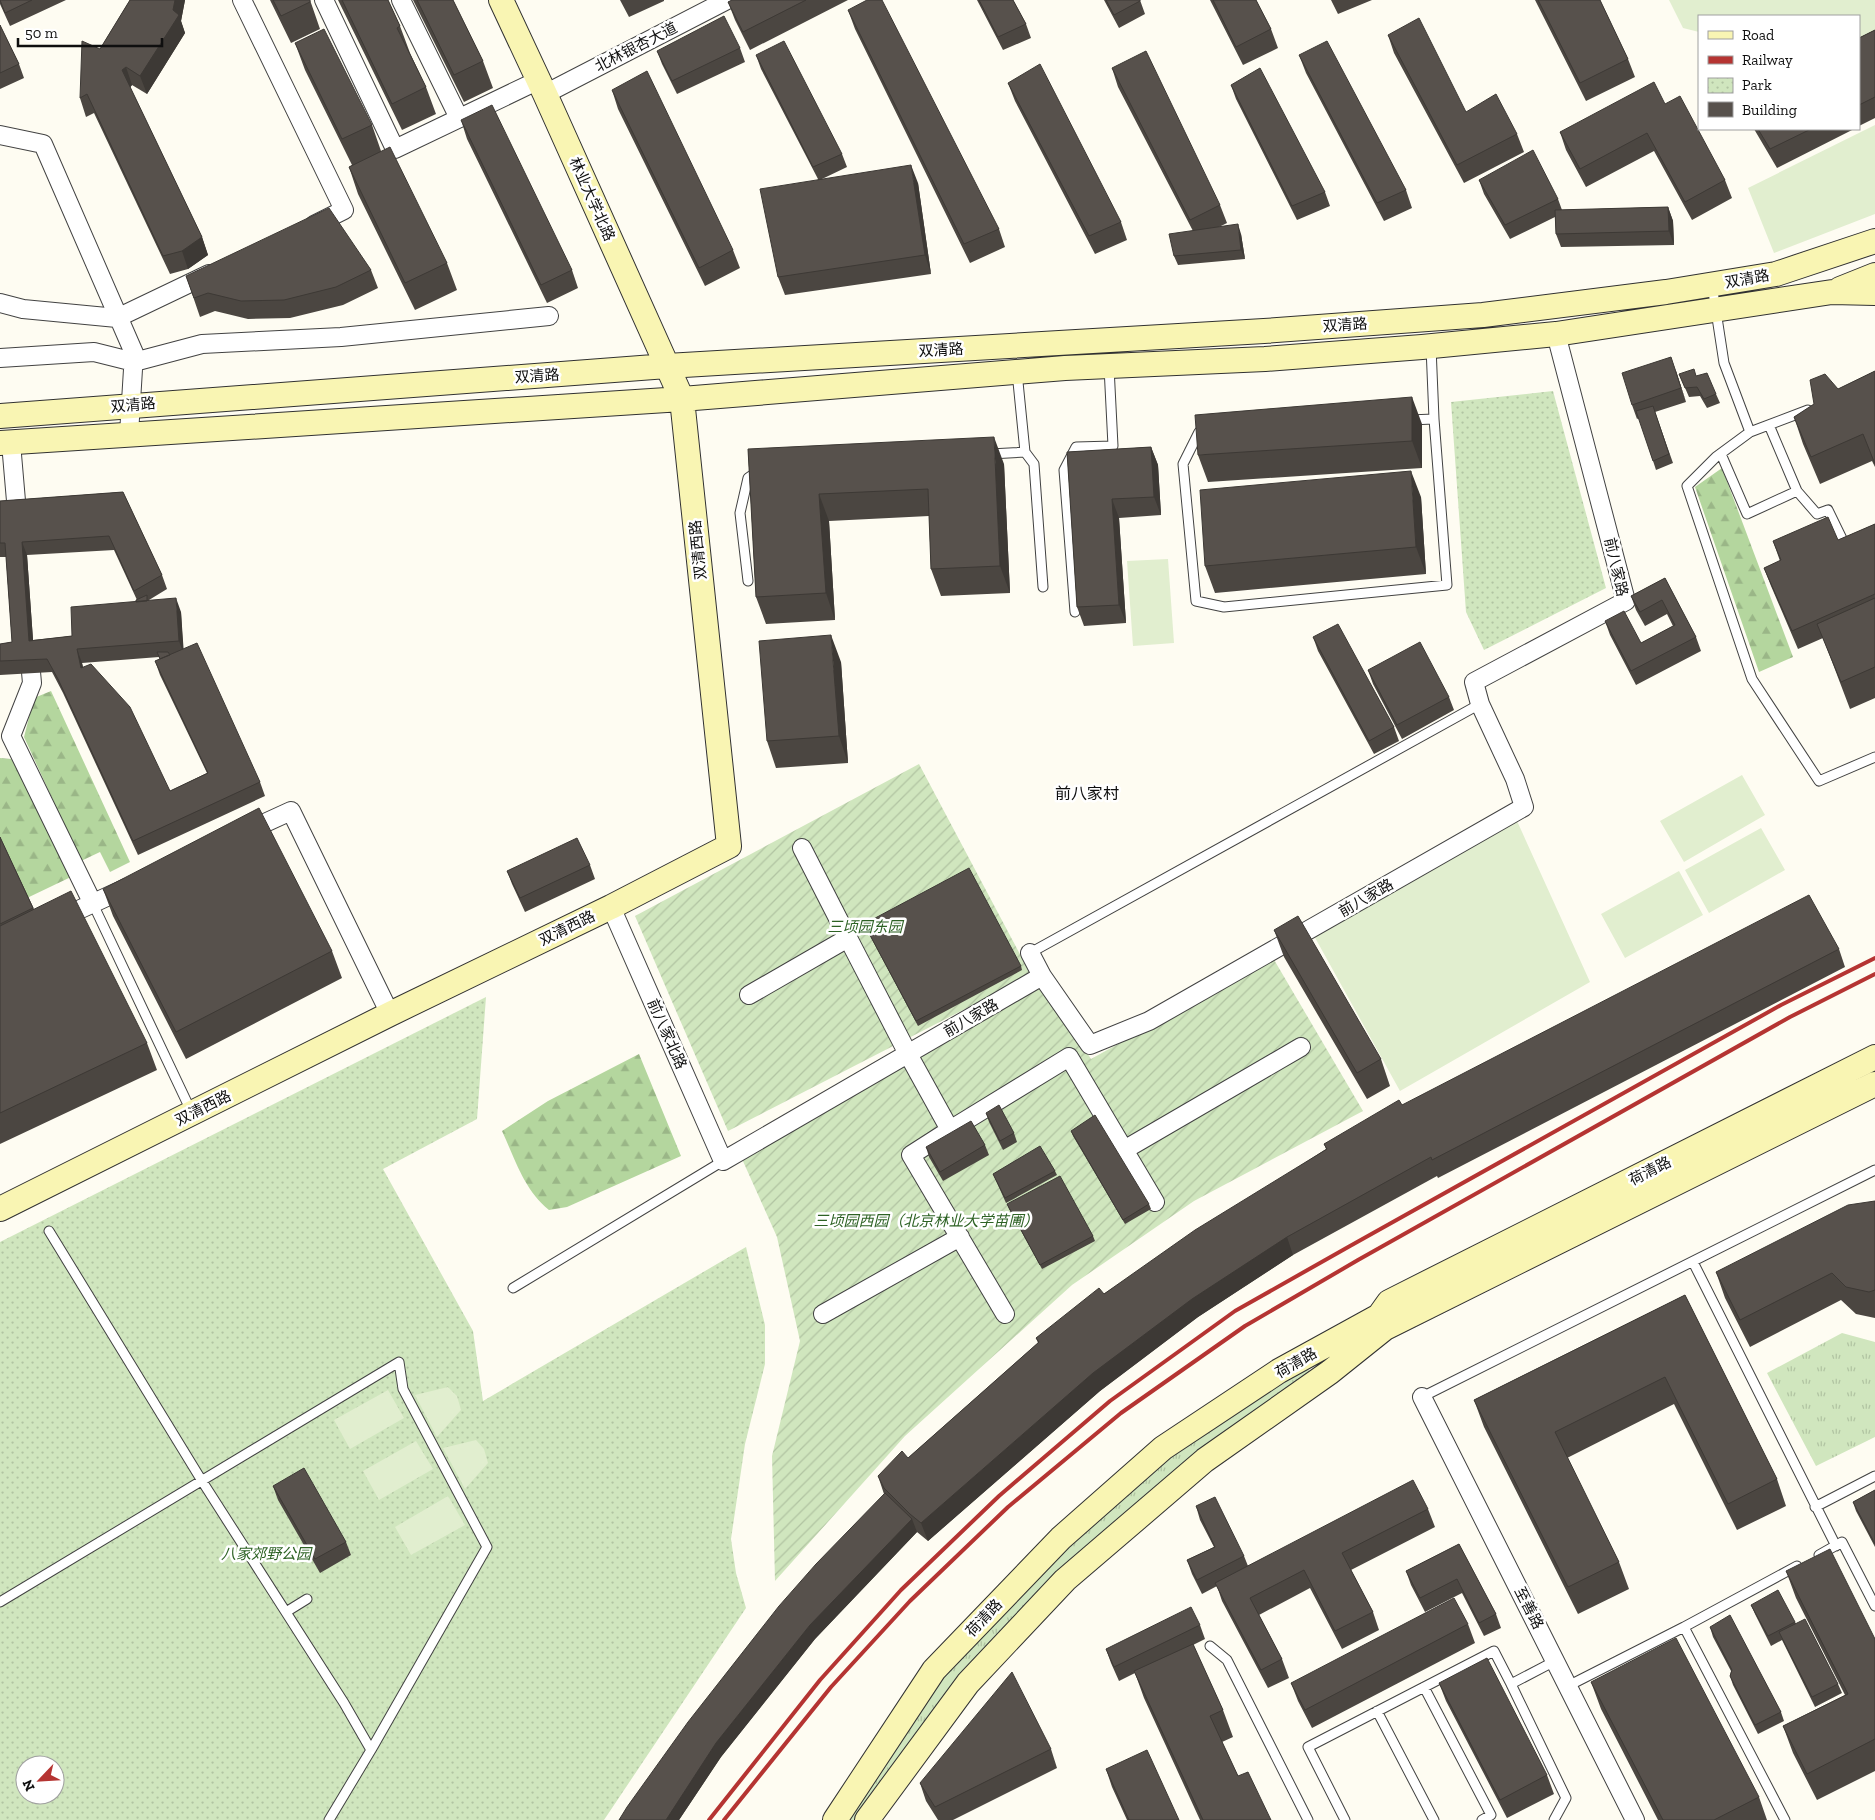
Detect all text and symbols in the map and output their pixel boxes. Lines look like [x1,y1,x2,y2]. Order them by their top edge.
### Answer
scale bar [18,15,161,47]
legend [1698,15,1860,130]
street label: 北林银杏大道 [592,19,680,75]
text: 50 m [25,24,58,42]
text: Road [1742,26,1775,44]
text: Railway [1742,51,1793,69]
text: Park [1742,76,1772,94]
text: Building [1742,101,1797,119]
street label: 林业大学北路 [565,154,619,244]
street label: 双清路 [1723,266,1771,292]
street label: 双清路 [1322,314,1368,336]
street label: 双清路 [918,340,964,360]
street label: 双清路 [514,365,560,387]
street label: 双清路 [110,394,156,416]
street label: 双清西路 [686,519,710,581]
street label: 前八家路 [1600,536,1632,598]
district label: 前八家村 [1055,784,1119,803]
street label: 前八家路 [1336,875,1396,921]
street label: 双清西路 [536,907,598,949]
park label: 三顷园东园 [827,918,904,936]
street label: 前八家路 [941,995,1001,1041]
street label: 前八家北路 [644,996,690,1072]
street label: 双清西路 [172,1086,234,1130]
street label: 荷清路 [1626,1153,1674,1189]
park label: 三顷园西园（北京林业大学苗圃） [813,1212,1039,1230]
street label: 荷清路 [1272,1344,1320,1382]
park label: 八家郊野公园 [221,1545,313,1563]
street label: 至善路 [1511,1584,1547,1632]
street label: 荷清路 [962,1595,1006,1641]
north arrow [15,1755,65,1805]
text: N [19,1777,39,1794]

